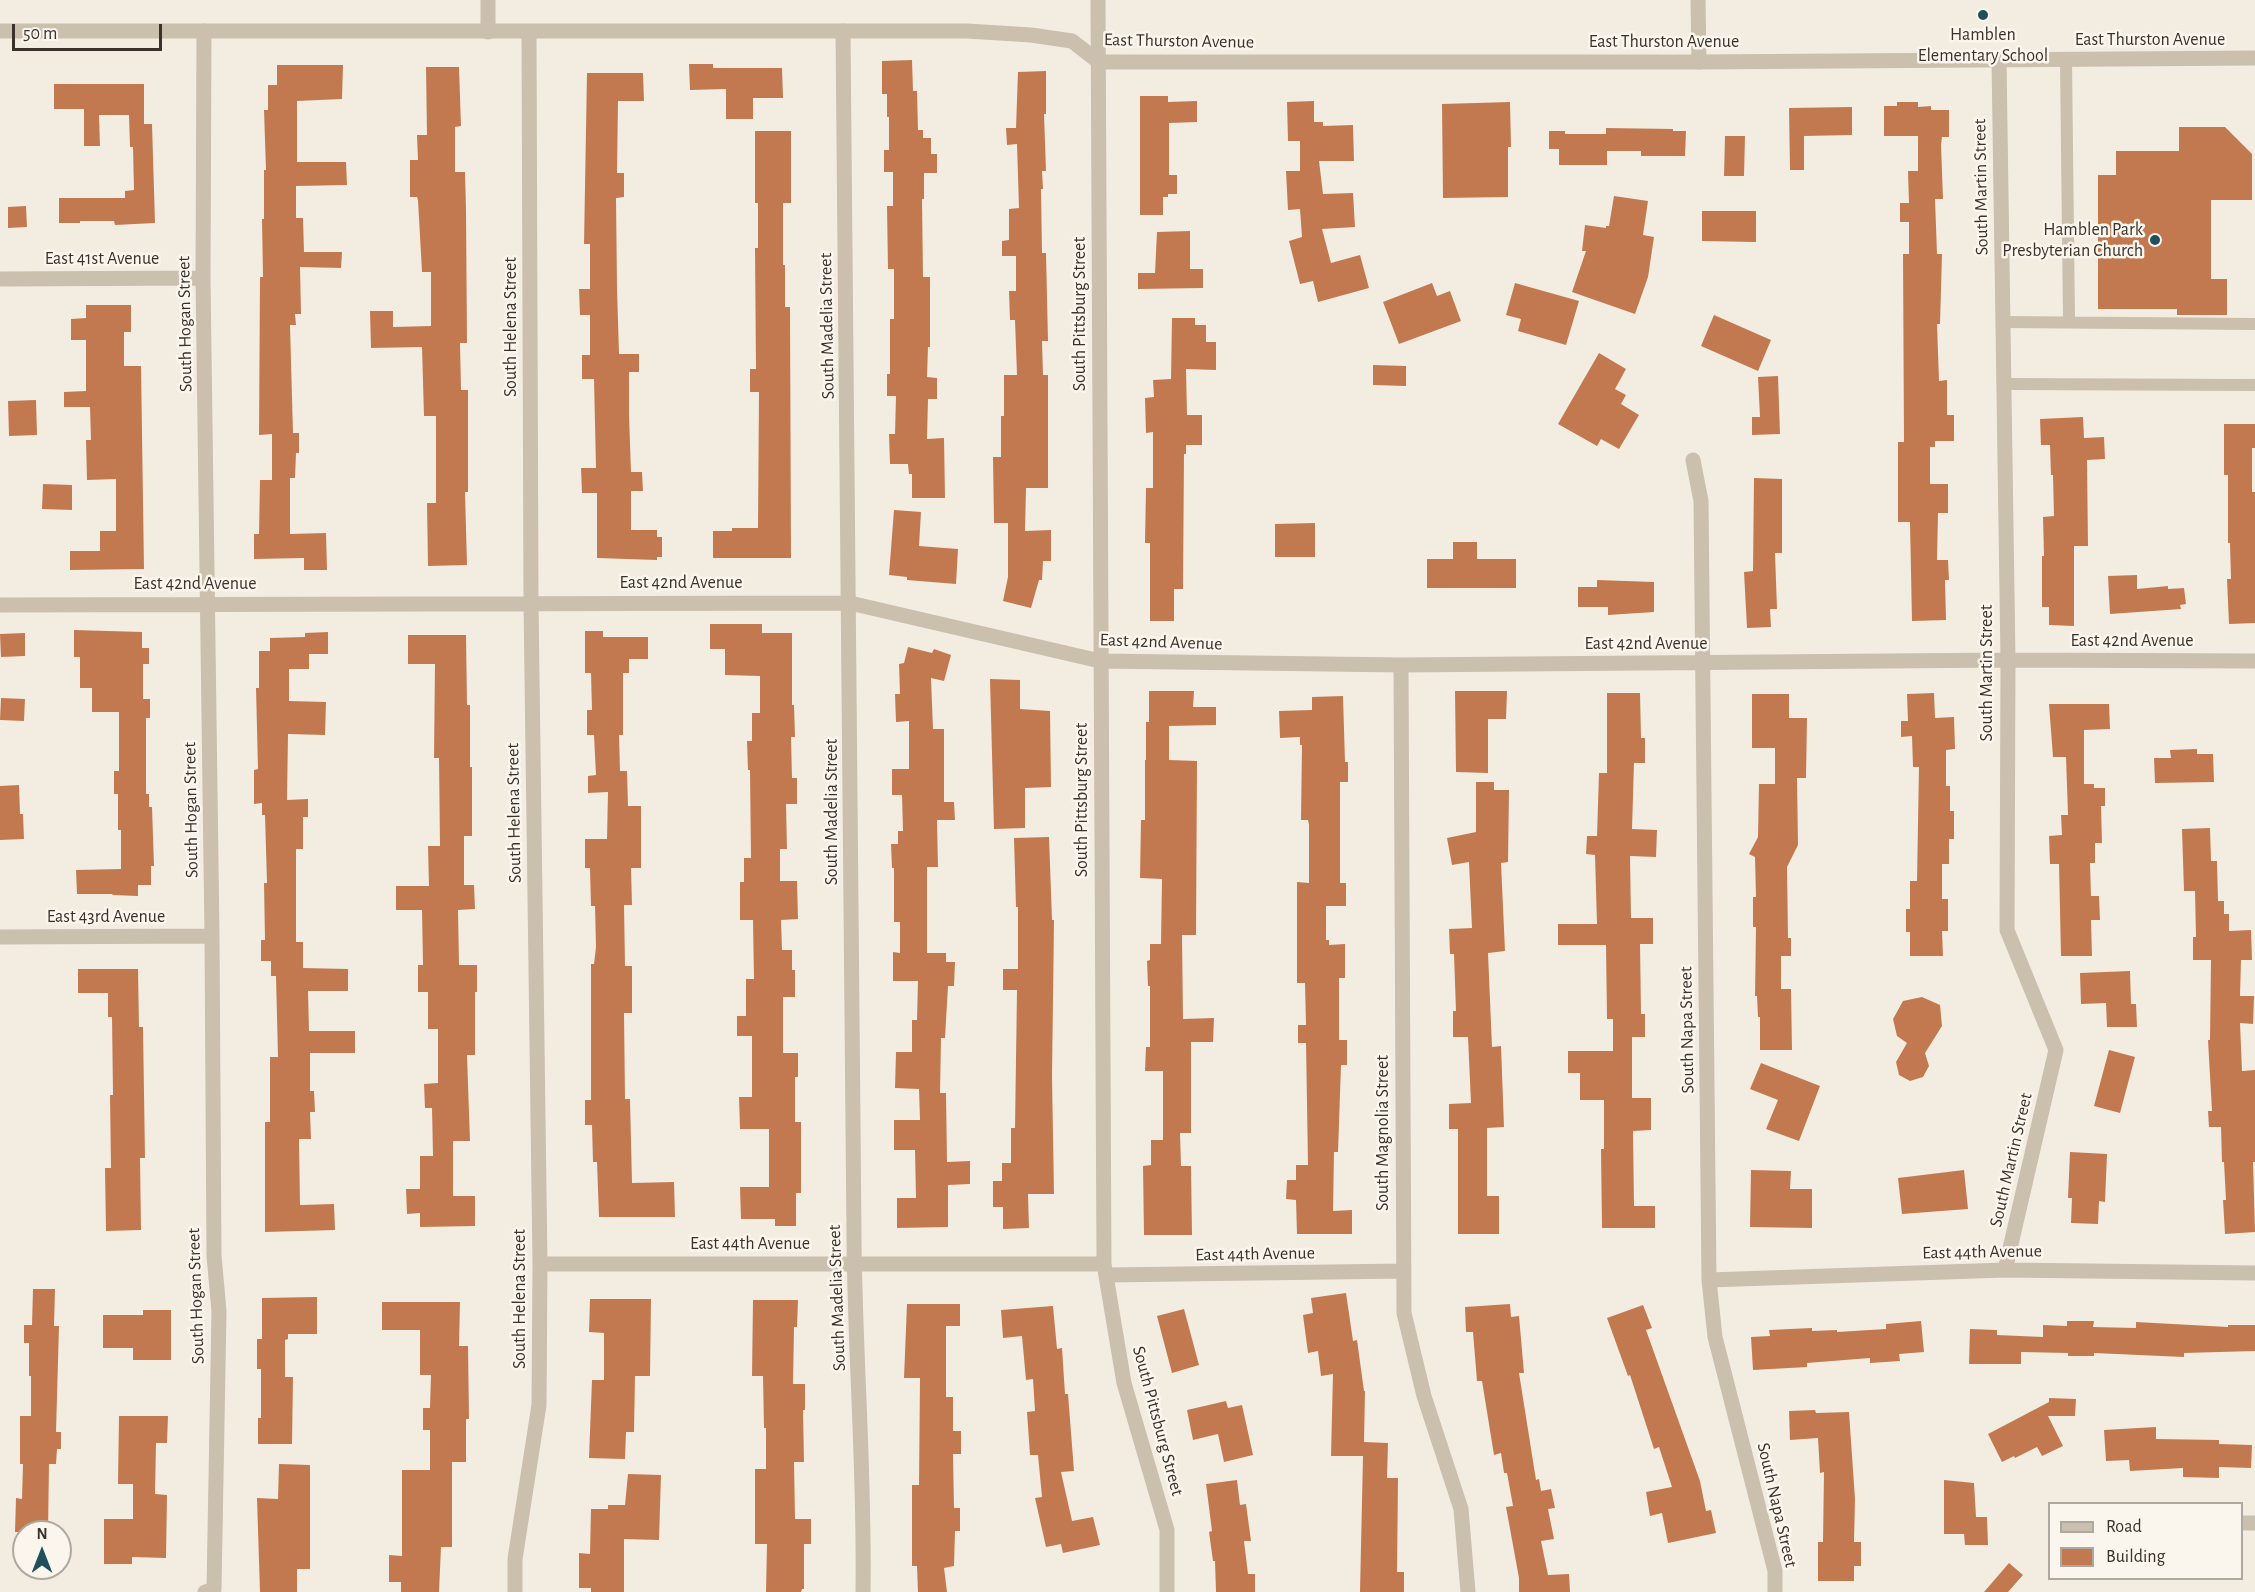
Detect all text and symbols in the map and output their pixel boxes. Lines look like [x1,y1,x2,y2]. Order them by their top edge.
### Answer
marker: Hamblen Elementary School [1976,8,1990,22]
scale bar [15,12,165,50]
place label: Hamblen Elementary School [1918,24,2048,66]
text: 50 m [23,25,57,43]
street label: East Thurston Avenue [1104,29,1254,53]
street label: East Thurston Avenue [2075,29,2225,51]
street label: East Thurston Avenue [1589,31,1739,53]
street label: South Martin Street [1969,118,1993,256]
place label: Hamblen Park Presbyterian Church [2002,219,2143,262]
marker: Hamblen Park Presbyterian Church [2148,233,2162,247]
street label: South Pittsburg Street [1069,237,1091,391]
street label: East 41st Avenue [45,248,159,270]
street label: South Madelia Street [815,253,839,399]
street label: South Hogan Street [173,256,197,392]
street label: South Helena Street [500,257,522,397]
street label: East 42nd Avenue [620,572,742,594]
street label: East 42nd Avenue [134,573,256,595]
street label: South Martin Street [1976,605,1998,741]
street label: East 42nd Avenue [1099,629,1223,655]
street label: East 42nd Avenue [2071,630,2193,652]
street label: East 42nd Avenue [1585,633,1707,655]
street label: South Pittsburg Street [1071,723,1093,877]
street label: South Madelia Street [821,739,843,885]
street label: South Hogan Street [179,742,203,878]
street label: South Helena Street [502,743,526,883]
street label: East 43rd Avenue [47,906,165,928]
street label: South Napa Street [1675,966,1699,1094]
street label: South Magnolia Street [1372,1055,1394,1211]
street label: South Martin Street [1985,1091,2037,1229]
street label: South Madelia Street [824,1224,850,1372]
street label: South Hogan Street [183,1228,209,1364]
street label: South Helena Street [509,1229,531,1369]
street label: East 44th Avenue [690,1233,810,1255]
street label: East 44th Avenue [1922,1240,2042,1264]
street label: East 44th Avenue [1195,1242,1315,1266]
street label: South Pittsburg Street [1128,1344,1188,1498]
street label: South Napa Street [1752,1441,1802,1569]
legend [2048,1502,2243,1580]
text: Road [2106,1518,2142,1536]
north arrow [12,1520,72,1580]
text: N [36,1526,48,1542]
text: Building [2106,1548,2165,1566]

